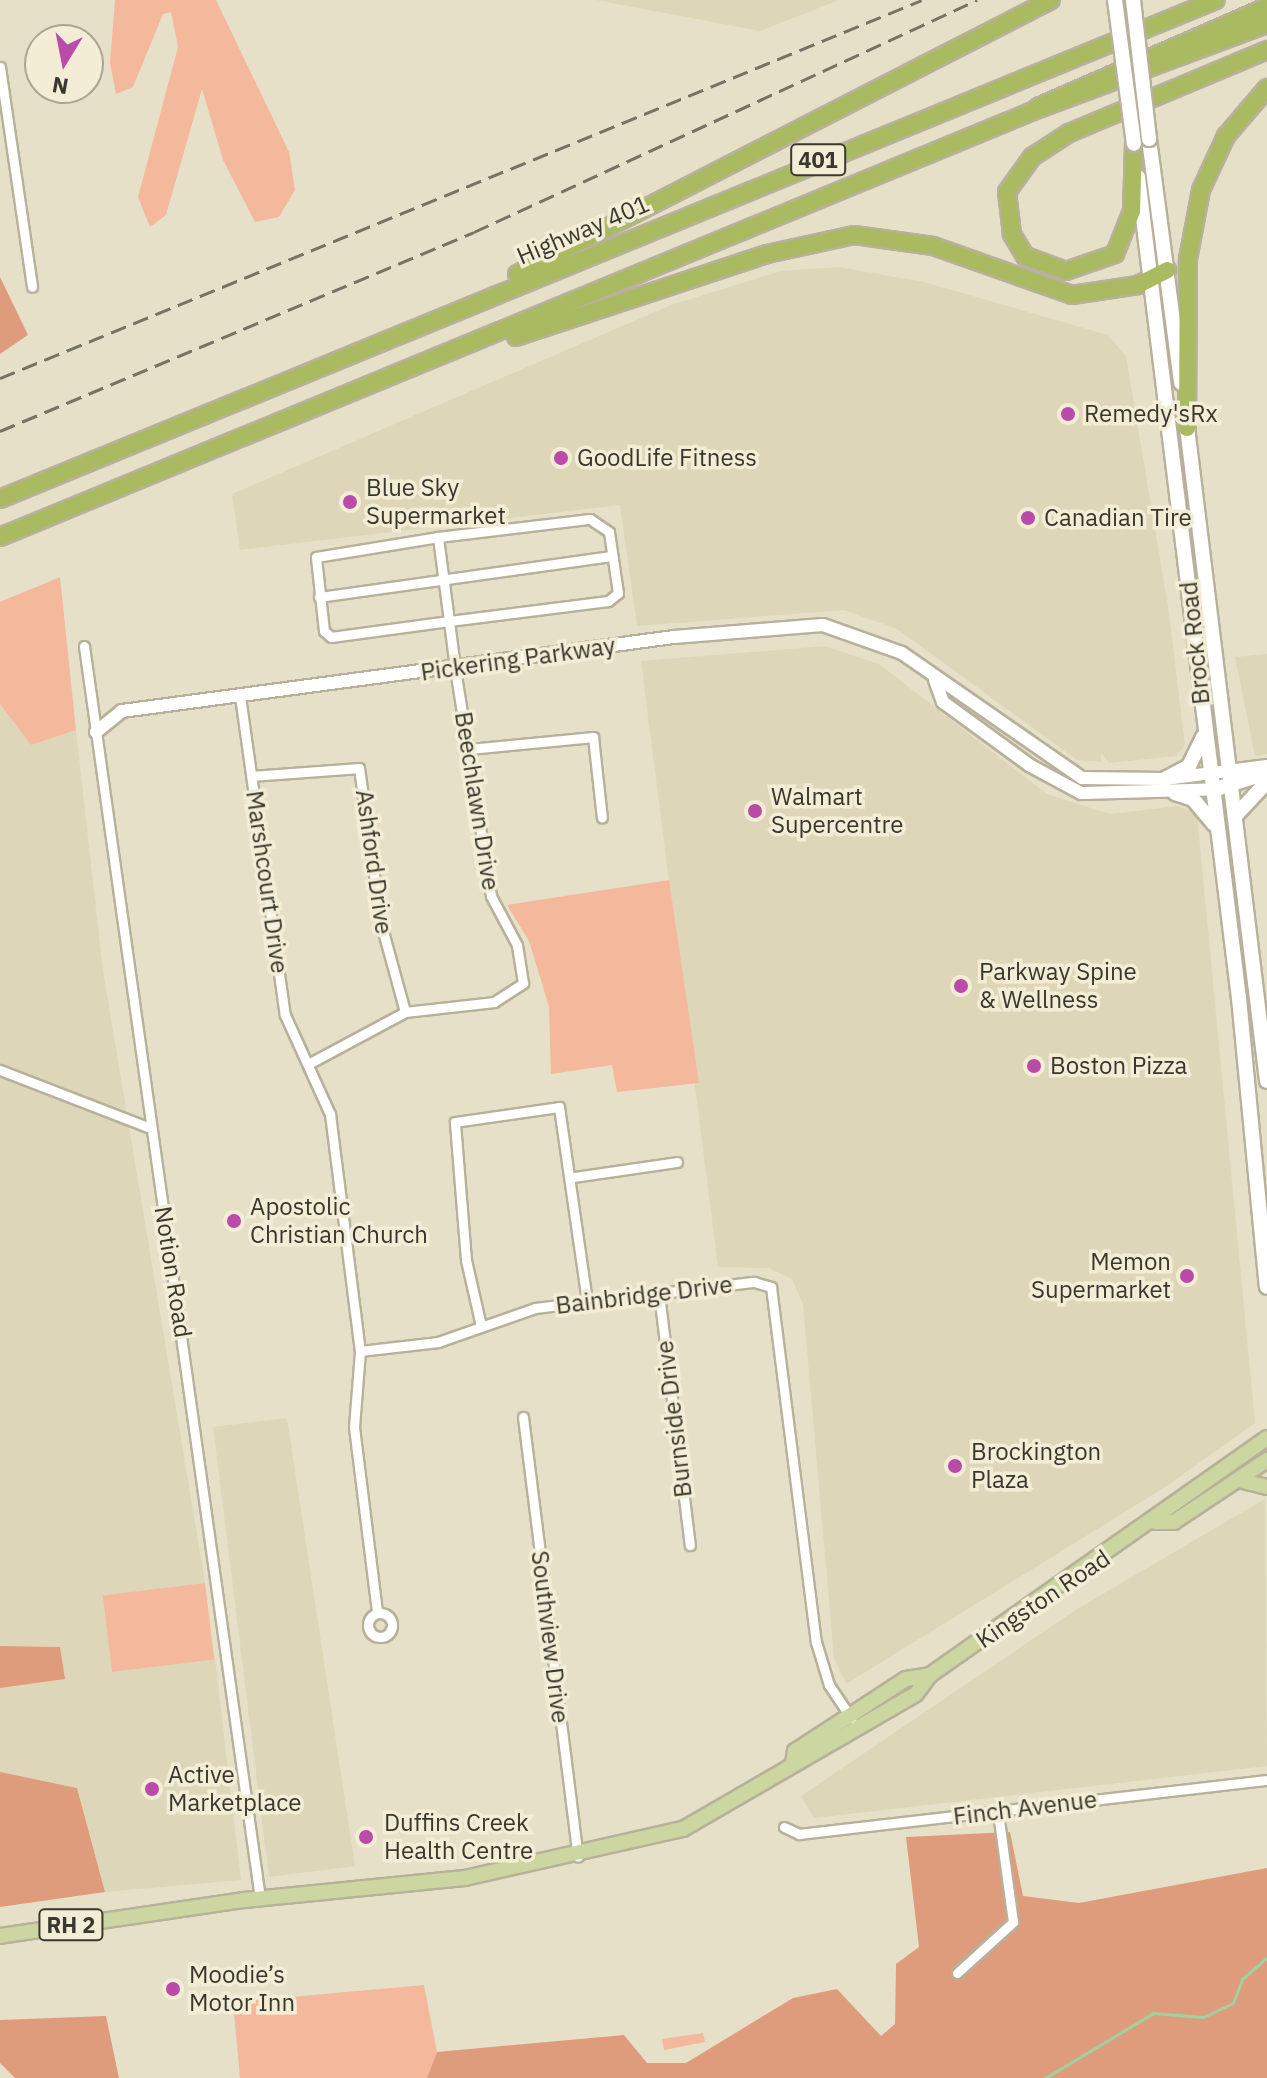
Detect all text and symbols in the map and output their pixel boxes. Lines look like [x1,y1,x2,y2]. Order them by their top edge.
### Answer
north arrow [24,24,104,104]
text: N [50,70,70,102]
road number: 401 [790,142,846,178]
street label: Highway 401 [513,189,653,271]
place label: Remedy'sRx [1084,400,1218,428]
marker: Remedy'sRx [1059,405,1077,423]
place label: GoodLife Fitness [577,444,757,472]
marker: GoodLife Fitness [552,449,570,467]
place label: Blue Sky Supermarket [366,474,506,530]
marker: Blue Sky Supermarket [341,493,359,511]
place label: Canadian Tire [1044,504,1192,532]
marker: Canadian Tire [1019,509,1037,527]
street label: Brock Road [1174,580,1216,706]
street label: Pickering Parkway [419,631,617,687]
street label: Beechlawn Drive [449,710,505,892]
place label: Walmart Supercentre [771,783,903,839]
street label: Ashford Drive [350,788,398,936]
street label: Marshcourt Drive [240,789,294,975]
marker: Walmart Supercentre [746,802,764,820]
place label: Parkway Spine & Wellness [979,958,1137,1014]
marker: Parkway Spine & Wellness [950,975,972,997]
place label: Boston Pizza [1050,1052,1187,1080]
marker: Boston Pizza [1025,1057,1043,1075]
place label: Apostolic Christian Church [250,1193,428,1249]
street label: Notion Road [148,1204,198,1340]
marker: Apostolic Christian Church [225,1212,243,1230]
place label: Memon Supermarket [1031,1248,1171,1304]
marker: Memon Supermarket [1178,1267,1196,1285]
street label: Bainbridge Drive [554,1270,734,1320]
street label: Burnside Drive [650,1339,698,1499]
place label: Brockington Plaza [971,1438,1101,1494]
marker: Brockington Plaza [946,1457,964,1475]
street label: Kingston Road [971,1544,1115,1654]
street label: Southview Drive [525,1549,575,1725]
place label: Active Marketplace [168,1761,301,1817]
marker: Active Marketplace [143,1780,161,1798]
street label: Finch Avenue [952,1785,1098,1831]
place label: Duffins Creek Health Centre [384,1809,533,1865]
marker: Duffins Creek Health Centre [355,1826,377,1848]
road number: RH 2 [37,1907,105,1943]
place label: Moodie’s Motor Inn [189,1961,295,2017]
marker: Moodie’s Motor Inn [164,1980,182,1998]

